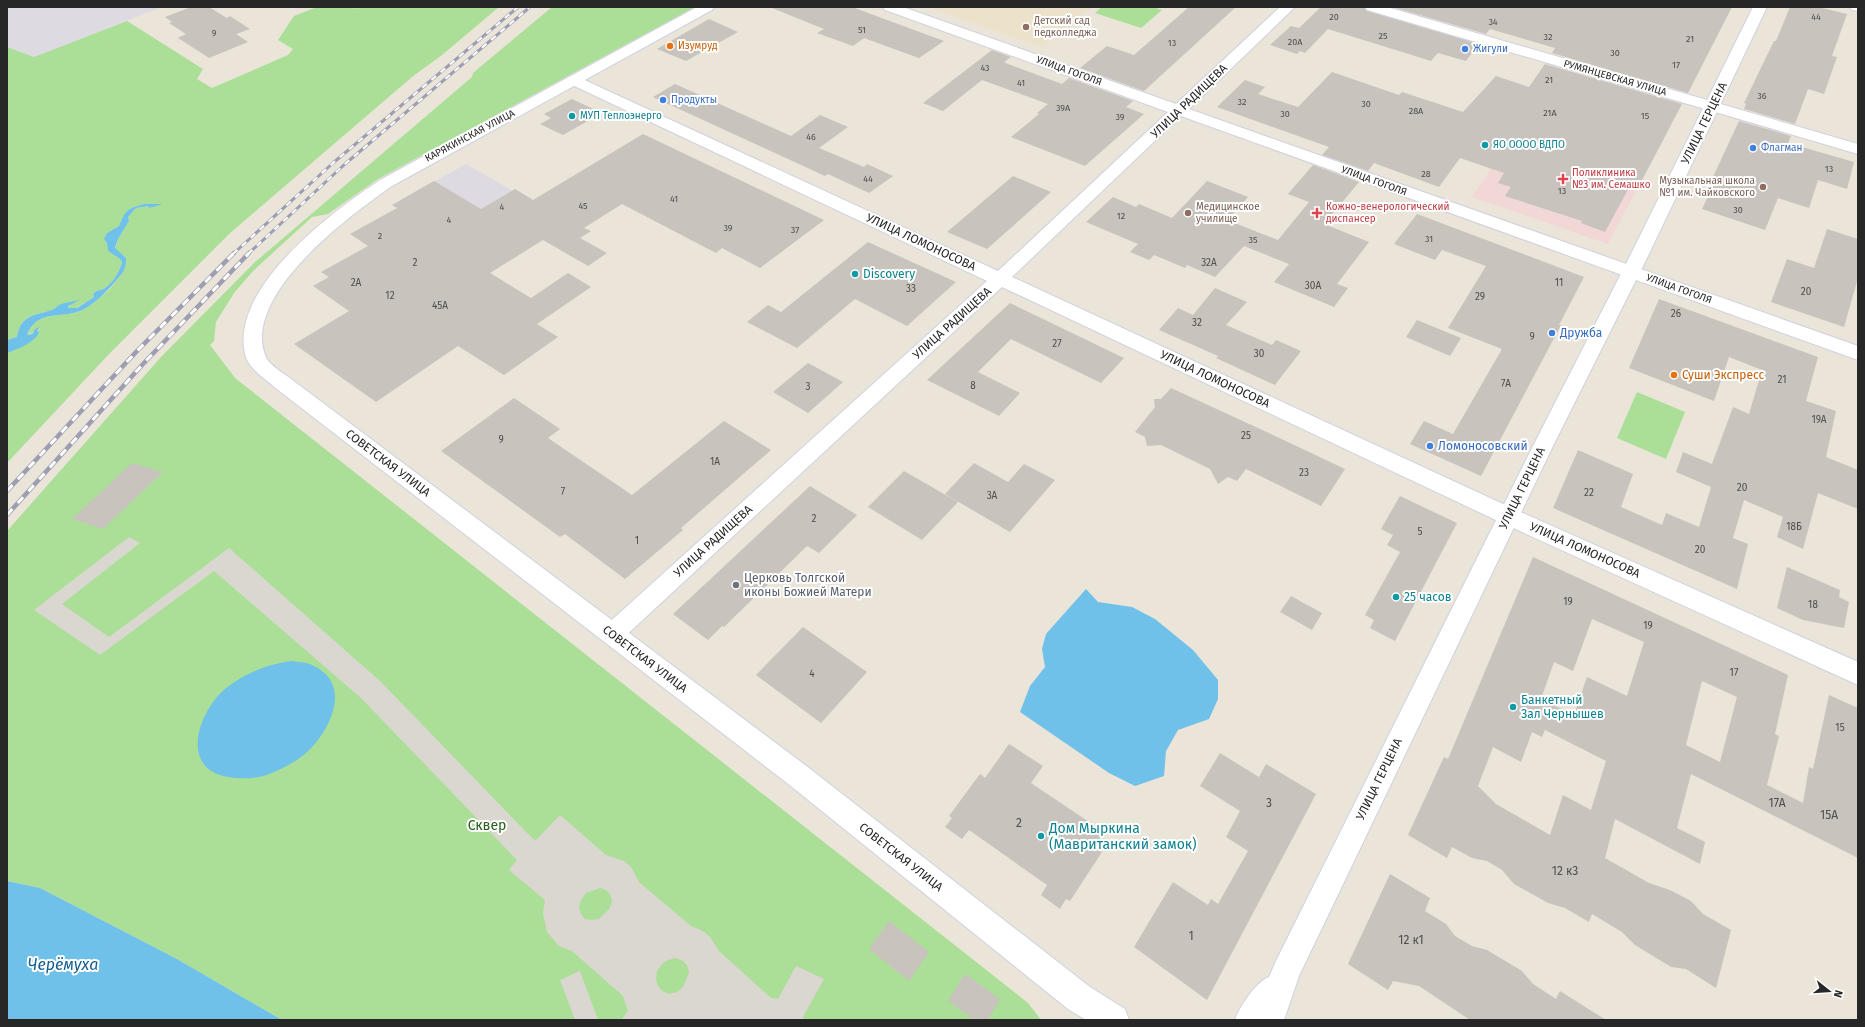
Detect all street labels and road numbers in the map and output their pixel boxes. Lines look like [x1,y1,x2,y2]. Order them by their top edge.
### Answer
street label: УЛИЦА ГОГОЛЯ [1035,54,1103,88]
street label: РУМЯНЦЕВСКАЯ УЛИЦА [1562,58,1668,99]
street label: УЛИЦА РАДИЩЕВА [1148,61,1230,141]
street label: УЛИЦА ГЕРЦЕНА [1678,80,1730,166]
street label: КАРЯКИНСКАЯ УЛИЦА [423,107,517,165]
street label: УЛИЦА ГОГОЛЯ [1340,164,1408,198]
street label: УЛИЦА ЛОМОНОСОВА [864,210,978,274]
street label: УЛИЦА ГОГОЛЯ [1645,272,1713,306]
street label: УЛИЦА РАДИЩЕВА [910,284,994,362]
street label: УЛИЦА ЛОМОНОСОВА [1158,347,1272,411]
street label: СОВЕТСКАЯ УЛИЦА [343,427,433,500]
street label: УЛИЦА ГЕРЦЕНА [1496,445,1548,531]
street label: УЛИЦА РАДИЩЕВА [671,502,755,580]
street label: УЛИЦА ЛОМОНОСОВА [1528,519,1642,581]
street label: СОВЕТСКАЯ УЛИЦА [600,623,690,696]
street label: УЛИЦА ГЕРЦЕНА [1353,736,1405,822]
street label: СОВЕТСКАЯ УЛИЦА [856,820,946,894]

